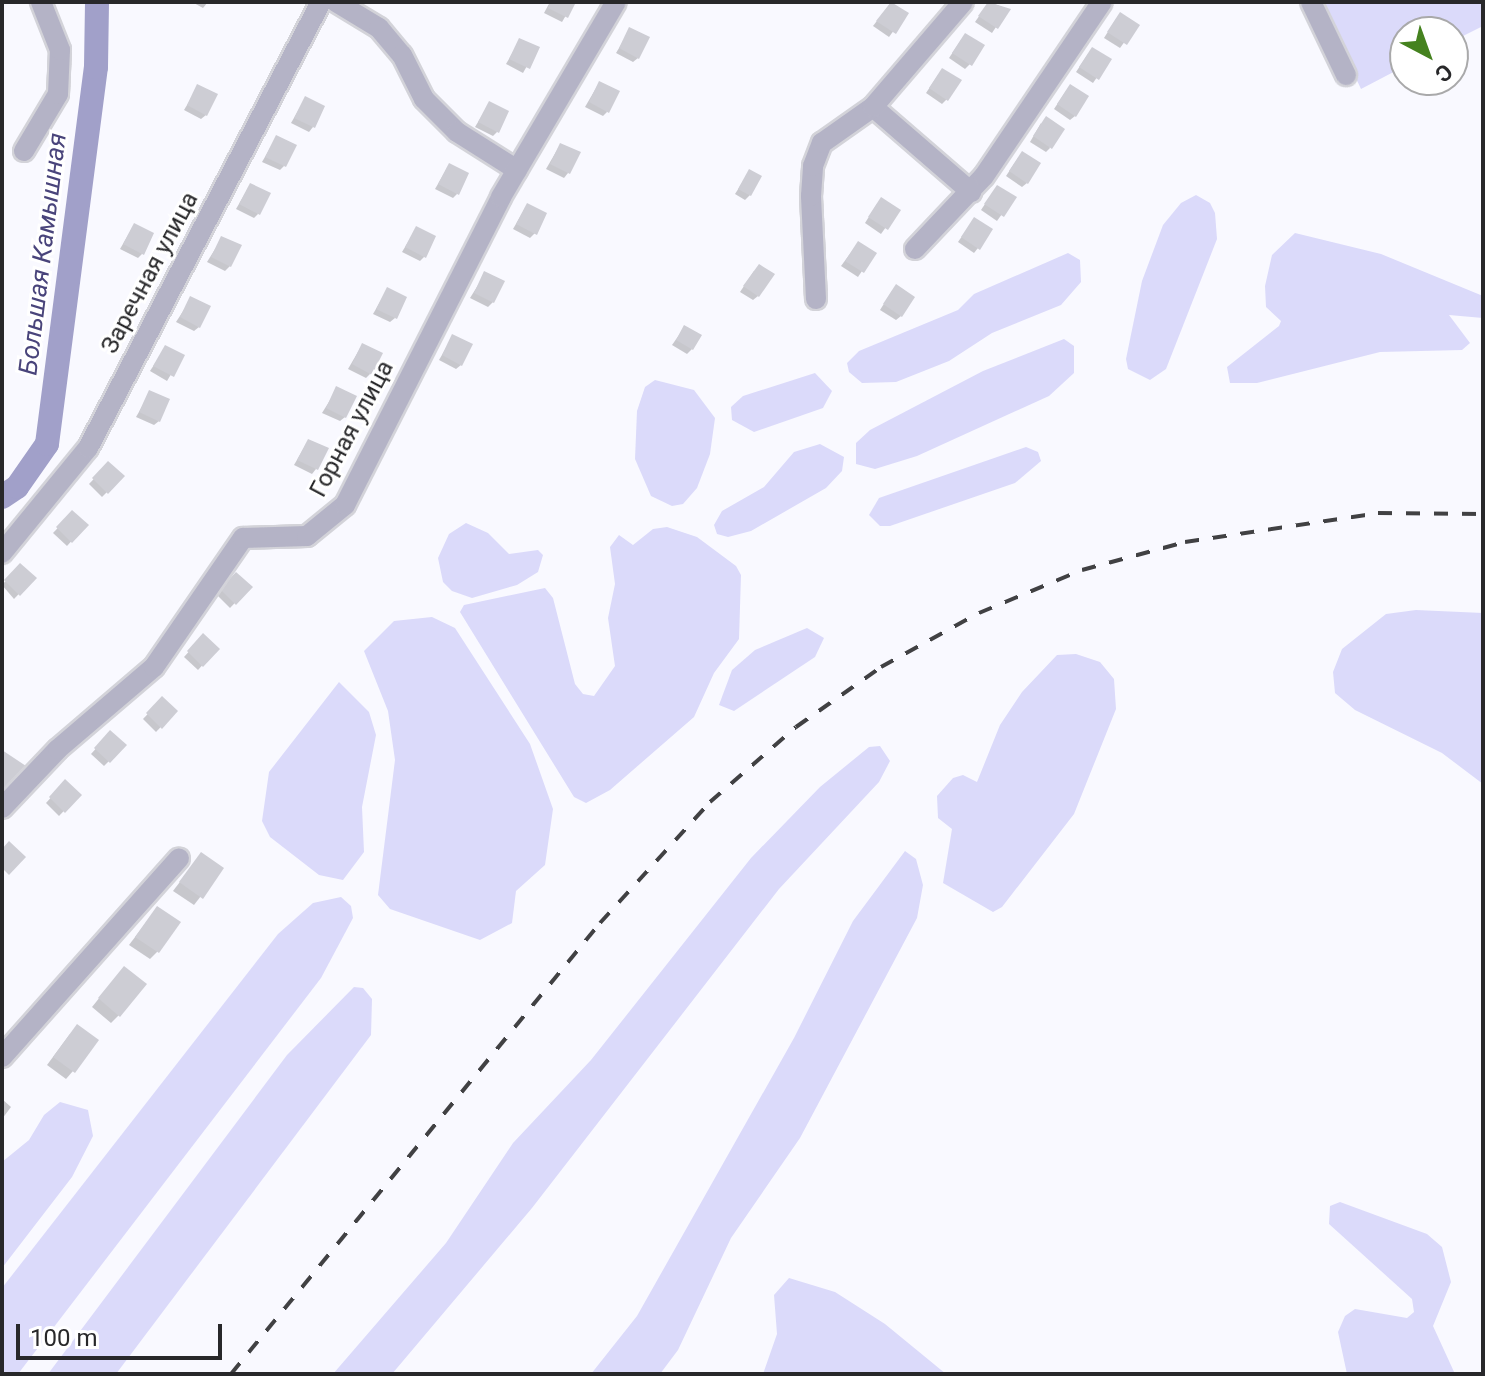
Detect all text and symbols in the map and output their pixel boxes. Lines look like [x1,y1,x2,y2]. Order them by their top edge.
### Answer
north arrow [1389,16,1469,96]
text: С [1430,59,1457,87]
water label: Большая Камышная [13,131,73,377]
street label: Заречная улица [95,187,205,359]
street label: Горная улица [304,356,400,502]
scale bar [20,1308,226,1358]
text: 100 m [30,1324,97,1352]

